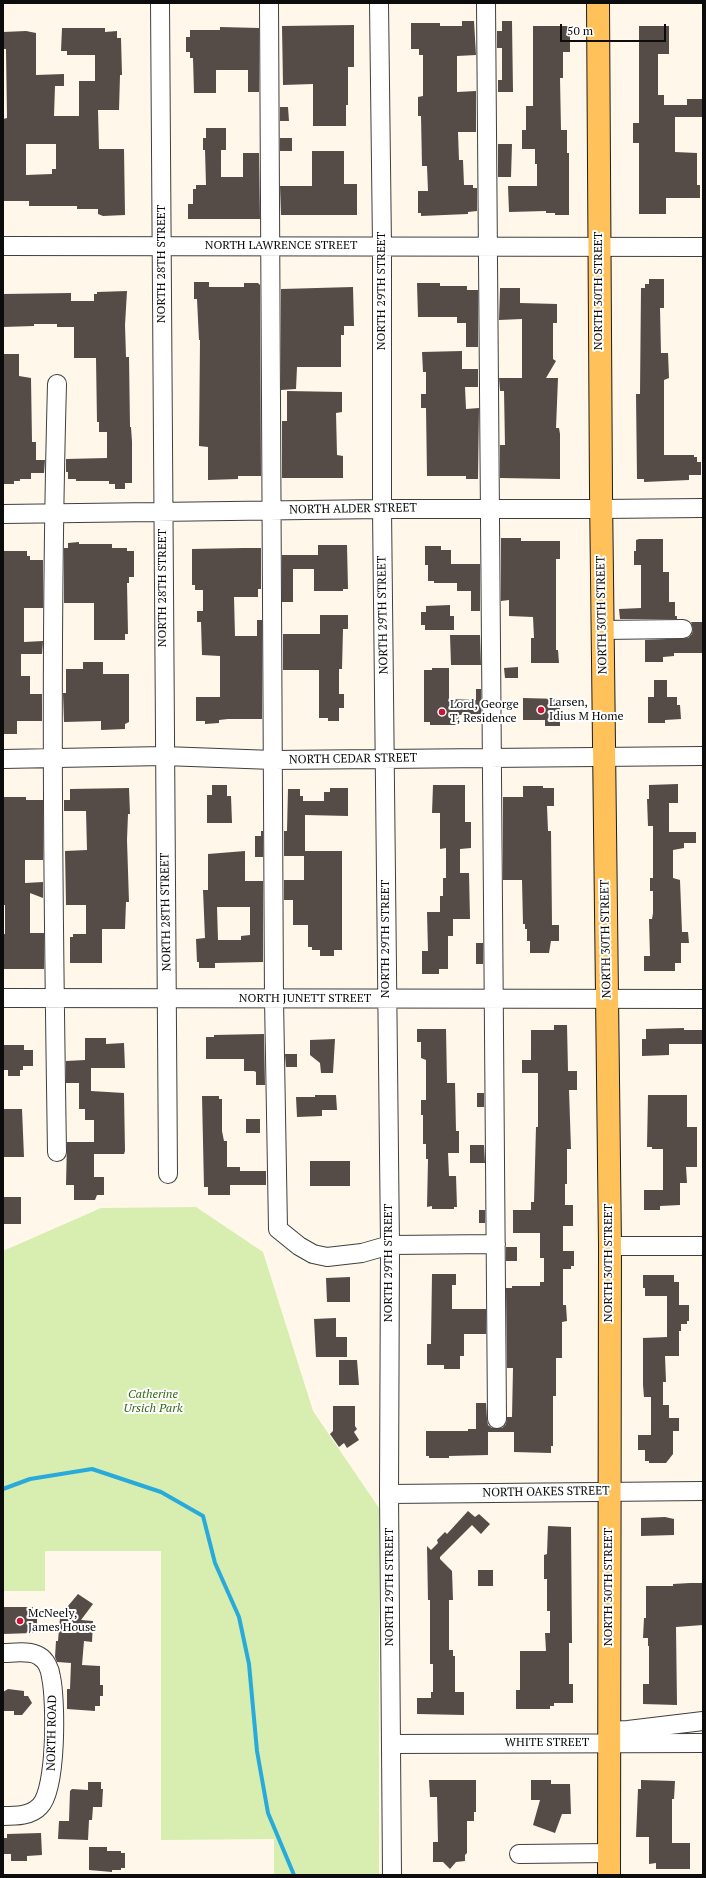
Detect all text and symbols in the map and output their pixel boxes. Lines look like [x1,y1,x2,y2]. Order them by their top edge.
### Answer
scale bar [562,16,668,42]
text: 50 m [567,23,593,38]
street label: NORTH 28TH STREET [155,205,169,323]
street label: NORTH 29TH STREET [375,232,389,350]
street label: NORTH 30TH STREET [592,232,606,350]
street label: NORTH LAWRENCE STREET [205,239,357,253]
street label: NORTH ALDER STREET [289,501,417,517]
street label: NORTH 28TH STREET [156,529,170,647]
street label: NORTH 29TH STREET [375,556,391,674]
street label: NORTH 30TH STREET [594,556,610,674]
place label: Larsen, Idius M Home [549,696,624,724]
place label: Lord, George T, Residence [450,698,519,726]
marker: Larsen, Idius M Home [536,705,546,715]
marker: Lord, George T, Residence [437,707,447,717]
street label: NORTH CEDAR STREET [289,751,417,767]
street label: NORTH 28TH STREET [158,853,174,971]
street label: NORTH 29TH STREET [379,880,393,998]
street label: NORTH 30TH STREET [598,880,614,998]
street label: NORTH JUNETT STREET [239,992,371,1006]
street label: NORTH 29TH STREET [382,1204,396,1322]
street label: NORTH 30TH STREET [602,1204,616,1322]
park label: Catherine Ursich Park [123,1388,183,1416]
street label: NORTH OAKES STREET [482,1484,610,1500]
street label: NORTH 29TH STREET [383,1528,397,1646]
street label: NORTH 30TH STREET [602,1528,616,1646]
place label: McNeely, James House [28,1607,96,1635]
marker: McNeely, James House [15,1616,25,1626]
street label: NORTH ROAD [44,1695,60,1771]
street label: WHITE STREET [505,1736,589,1750]

